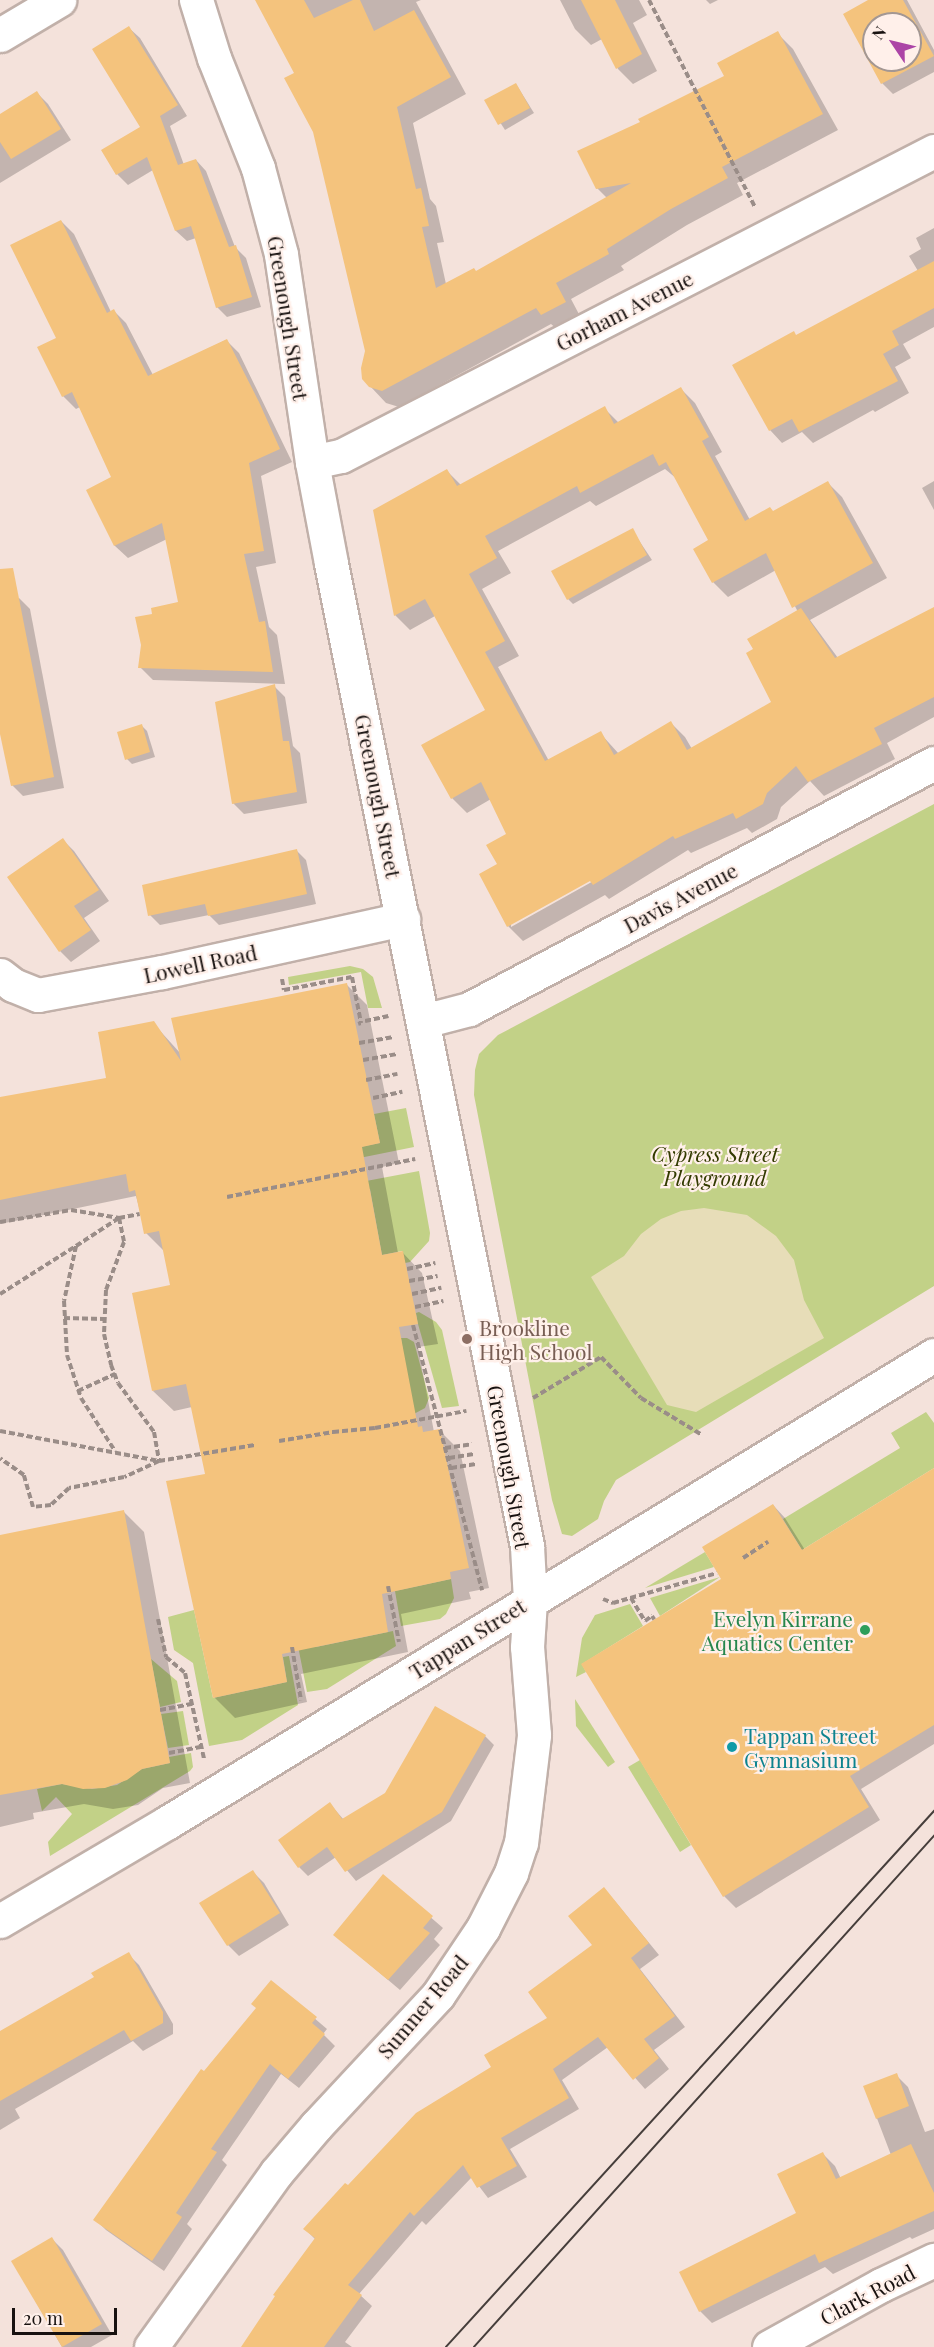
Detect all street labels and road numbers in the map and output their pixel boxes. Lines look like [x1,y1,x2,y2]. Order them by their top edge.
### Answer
street label: Greenough Street [264,234,314,402]
street label: Gorham Avenue [551,264,697,356]
street label: Greenough Street [351,712,407,880]
street label: Davis Avenue [619,856,741,938]
street label: Lowell Road [141,939,259,987]
street label: Greenough Street [483,1383,537,1551]
street label: Tappan Street [404,1592,530,1684]
street label: Sumner Road [371,1949,473,2063]
street label: Clark Road [815,2258,919,2330]

